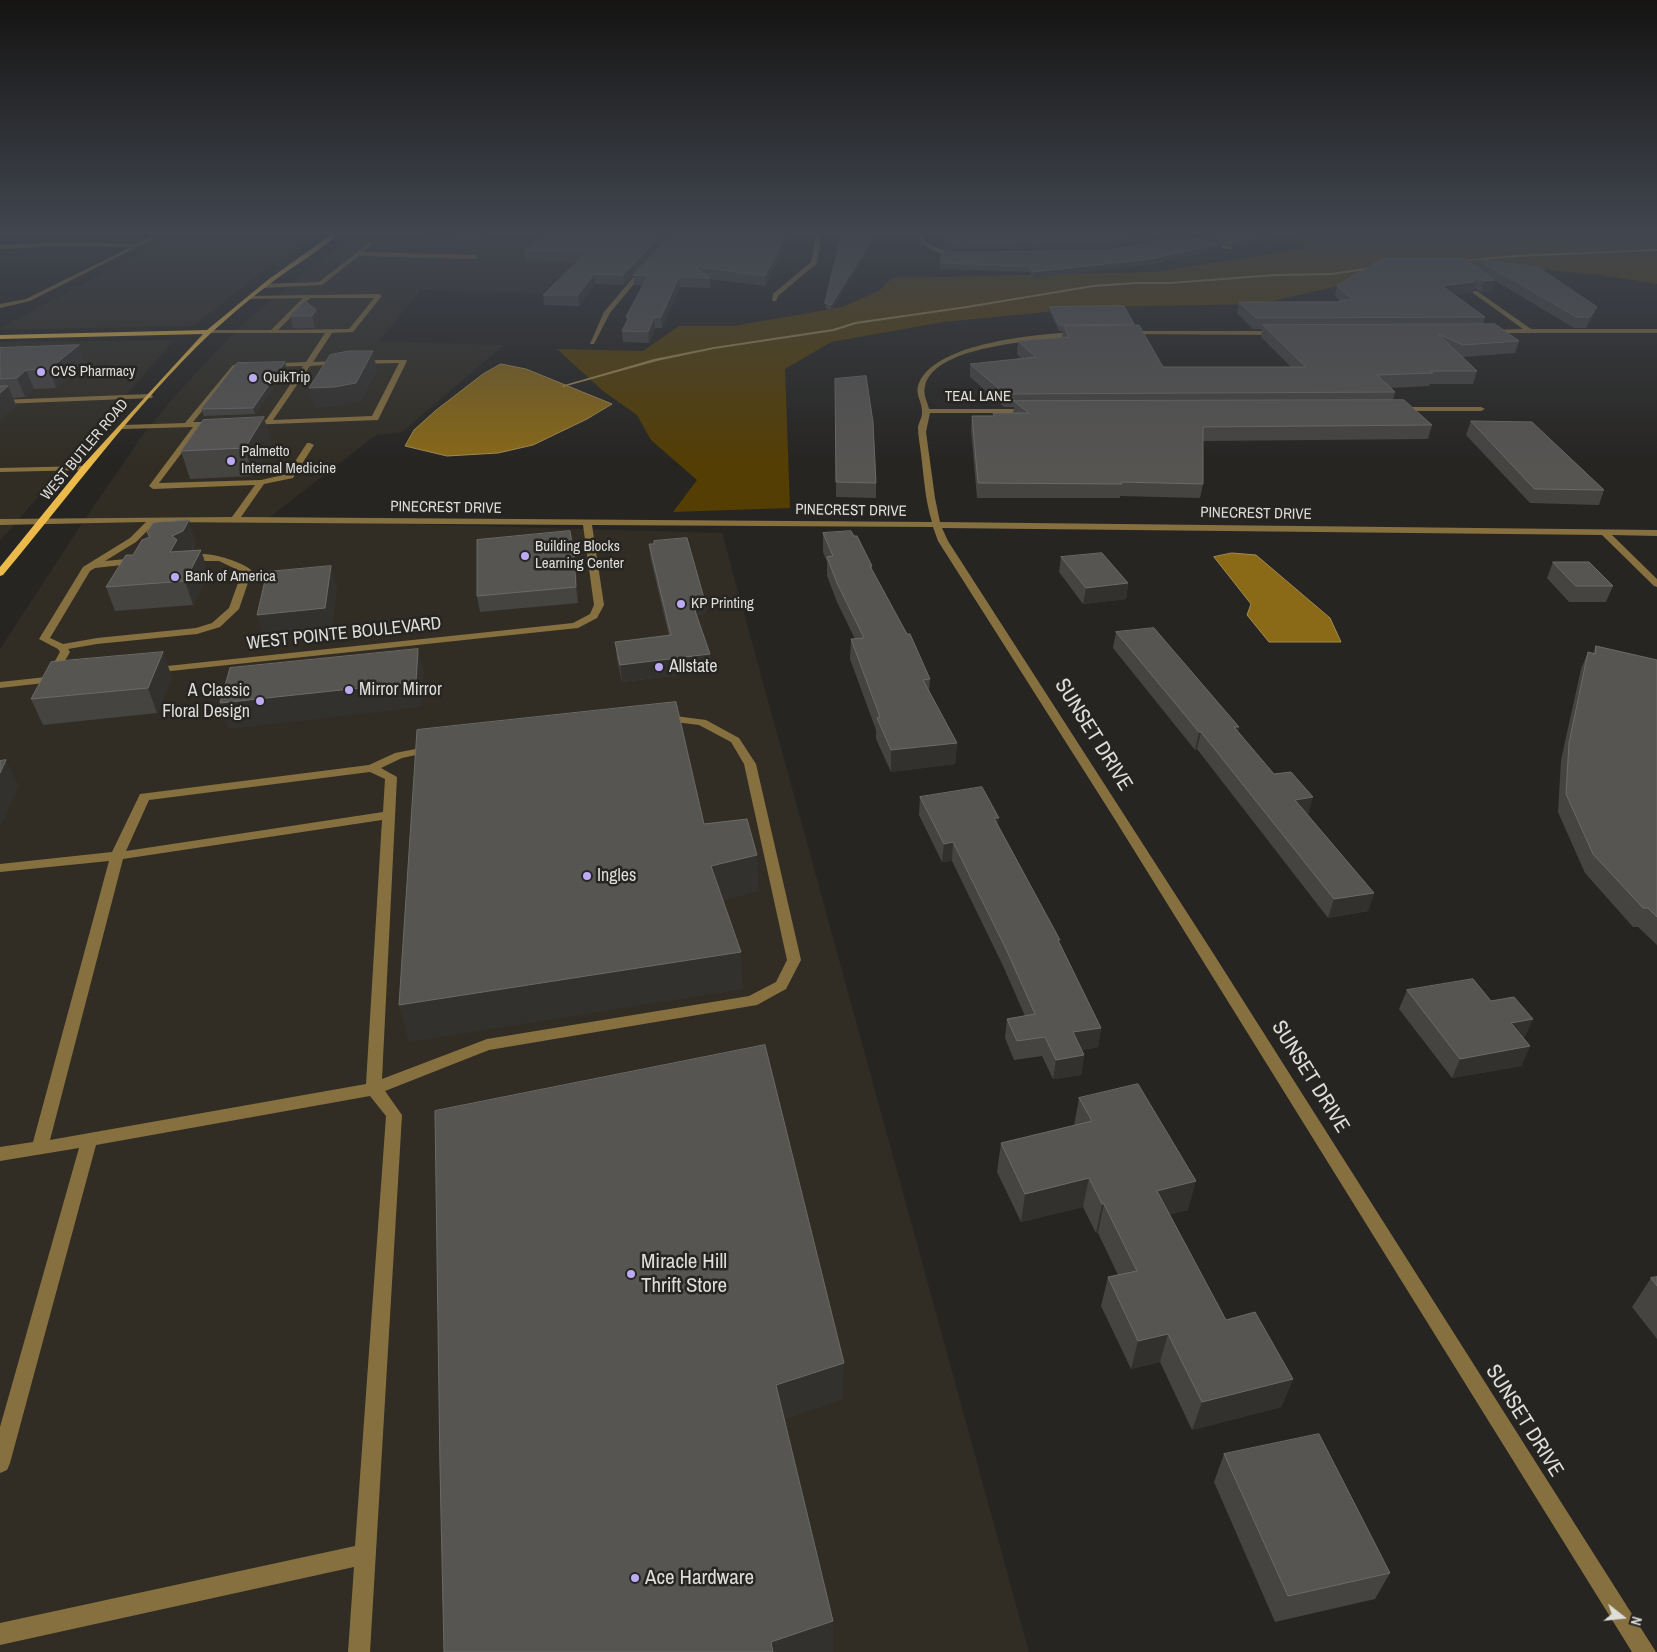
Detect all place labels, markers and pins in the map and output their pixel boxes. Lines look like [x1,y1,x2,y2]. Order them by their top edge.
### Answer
place label: CVS Pharmacy [51,363,135,381]
marker: CVS Pharmacy [35,366,47,378]
place label: QuikTrip [263,369,310,387]
marker: QuikTrip [247,372,259,384]
place label: Palmetto Internal Medicine [241,443,336,478]
marker: Palmetto Internal Medicine [225,455,237,467]
place label: Building Blocks Learning Center [535,538,624,573]
marker: Building Blocks Learning Center [519,550,531,562]
place label: Bank of America [185,568,276,586]
marker: Bank of America [169,571,181,583]
place label: KP Printing [691,595,754,613]
marker: KP Printing [675,598,687,610]
place label: Allstate [669,656,717,678]
marker: Allstate [653,661,665,673]
place label: Mirror Mirror [359,679,442,701]
place label: A Classic Floral Design [162,680,250,722]
marker: Mirror Mirror [343,684,355,696]
marker: A Classic Floral Design [254,695,266,707]
place label: Ingles [597,865,636,887]
marker: Ingles [581,870,593,882]
place label: Miracle Hill Thrift Store [641,1249,727,1299]
marker: Miracle Hill Thrift Store [625,1268,637,1280]
place label: Ace Hardware [645,1565,754,1591]
marker: Ace Hardware [629,1572,641,1584]

